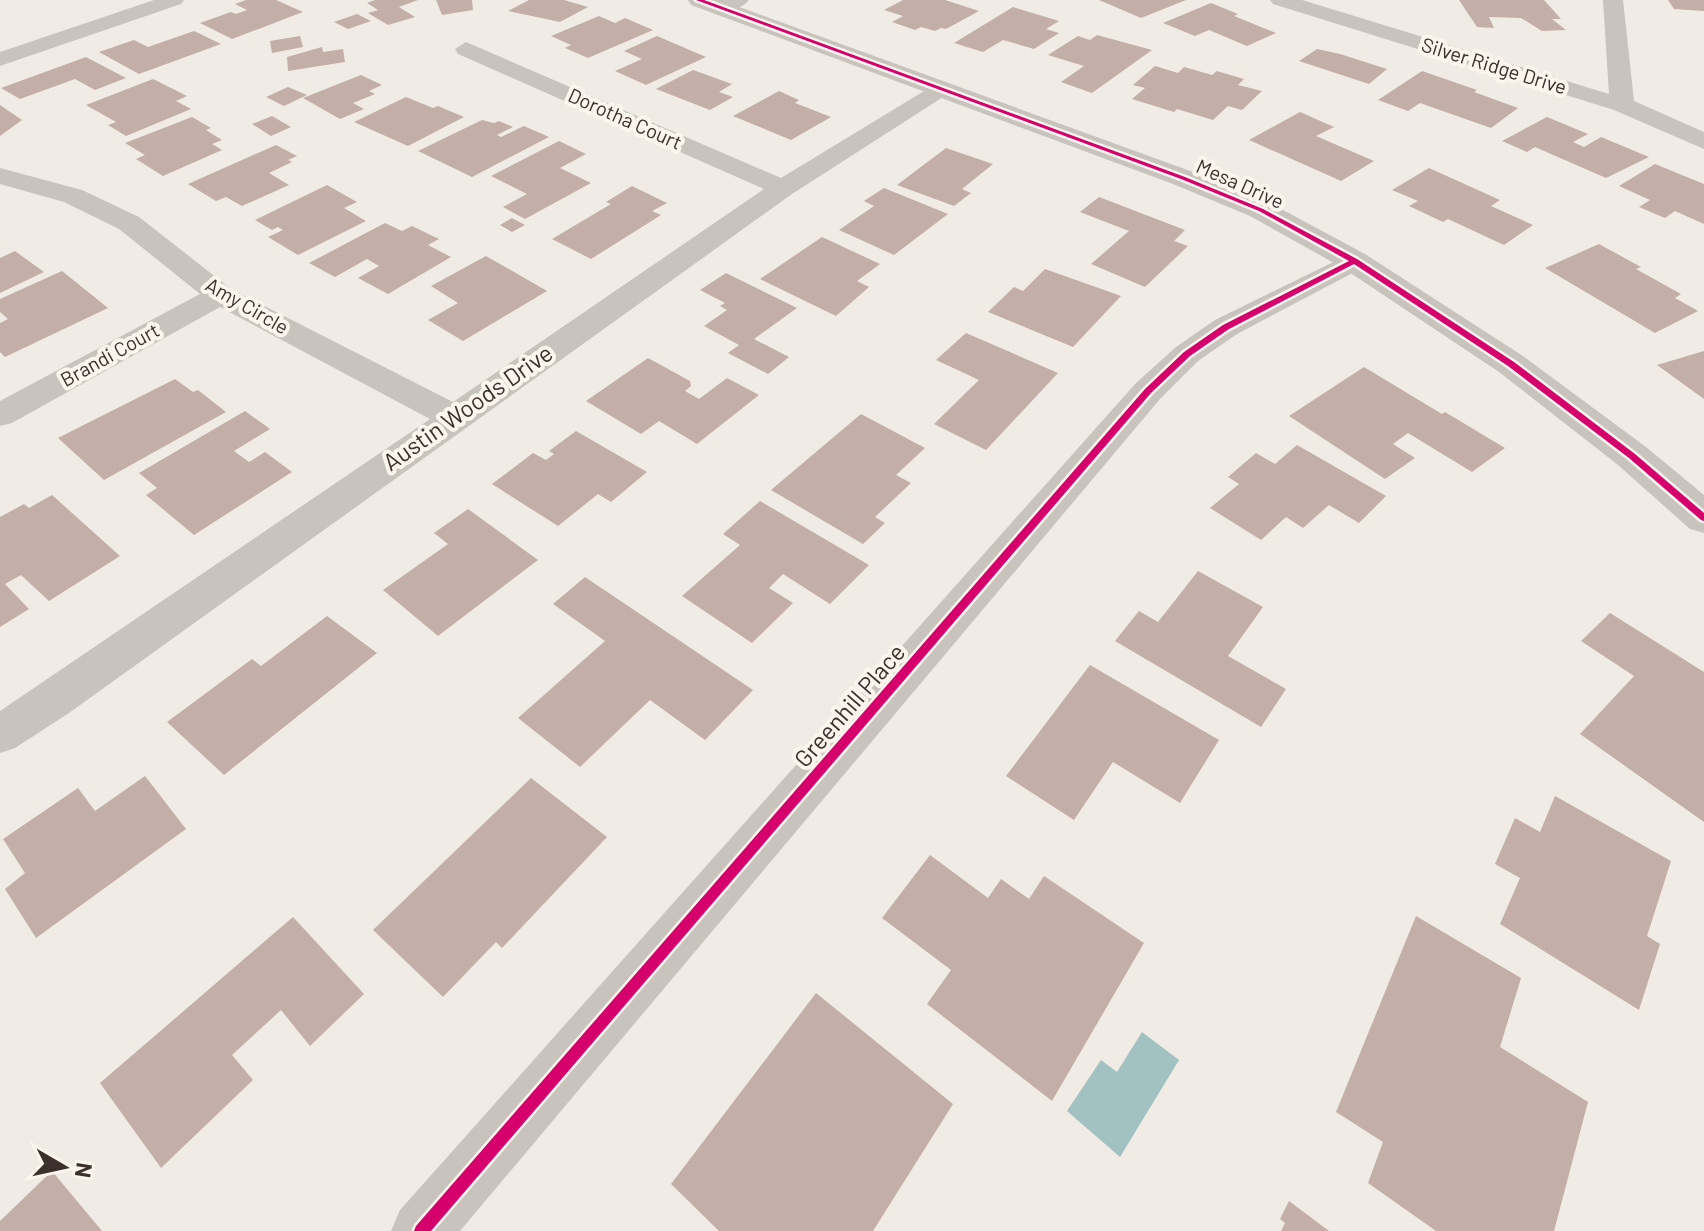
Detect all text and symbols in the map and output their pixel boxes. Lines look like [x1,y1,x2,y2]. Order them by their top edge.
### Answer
street label: Silver Ridge Drive [1419,32,1570,99]
street label: Dorotha Court [565,82,686,154]
street label: Mesa Drive [1193,153,1288,213]
street label: Amy Circle [202,272,293,338]
street label: Brandi Court [56,317,163,391]
street label: Austin Woods Drive [377,337,558,476]
street label: Greenhill Place [787,637,910,773]
north arrow [24,1127,104,1207]
text: N [71,1161,99,1180]

